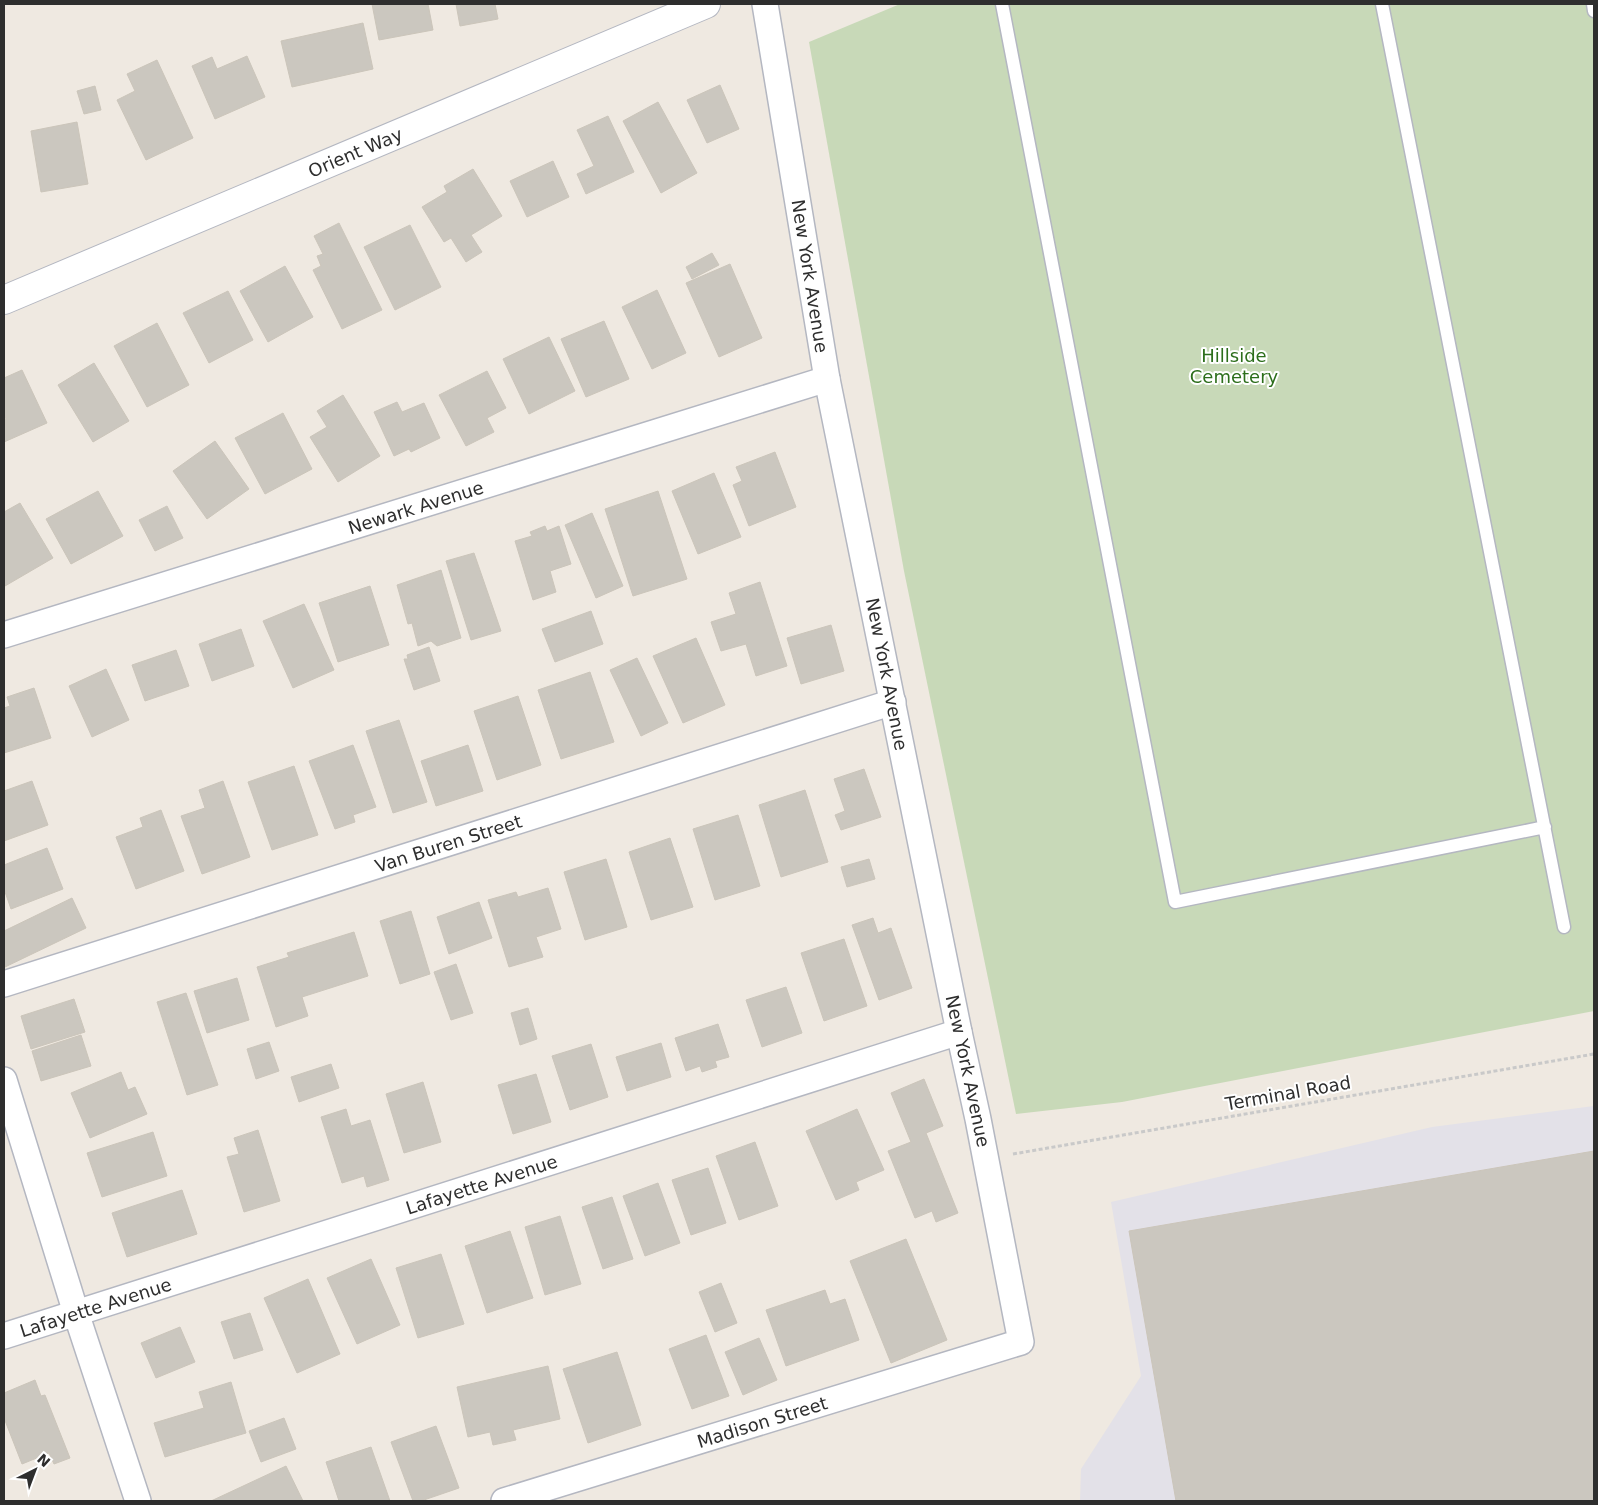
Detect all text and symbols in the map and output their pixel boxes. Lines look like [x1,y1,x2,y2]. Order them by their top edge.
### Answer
street label: Orient Way [305,123,406,181]
street label: New York Avenue [788,198,832,354]
park label: Hillside Cemetery [1190,345,1279,387]
street label: Newark Avenue [345,476,486,538]
street label: New York Avenue [862,596,912,752]
street label: Van Buren Street [372,810,524,876]
street label: New York Avenue [942,993,994,1149]
street label: Terminal Road [1223,1072,1352,1115]
street label: Lafayette Avenue [403,1150,560,1218]
street label: Lafayette Avenue [17,1273,174,1341]
street label: Madison Street [694,1392,830,1452]
north arrow [10,1445,60,1495]
text: N [34,1450,53,1470]

